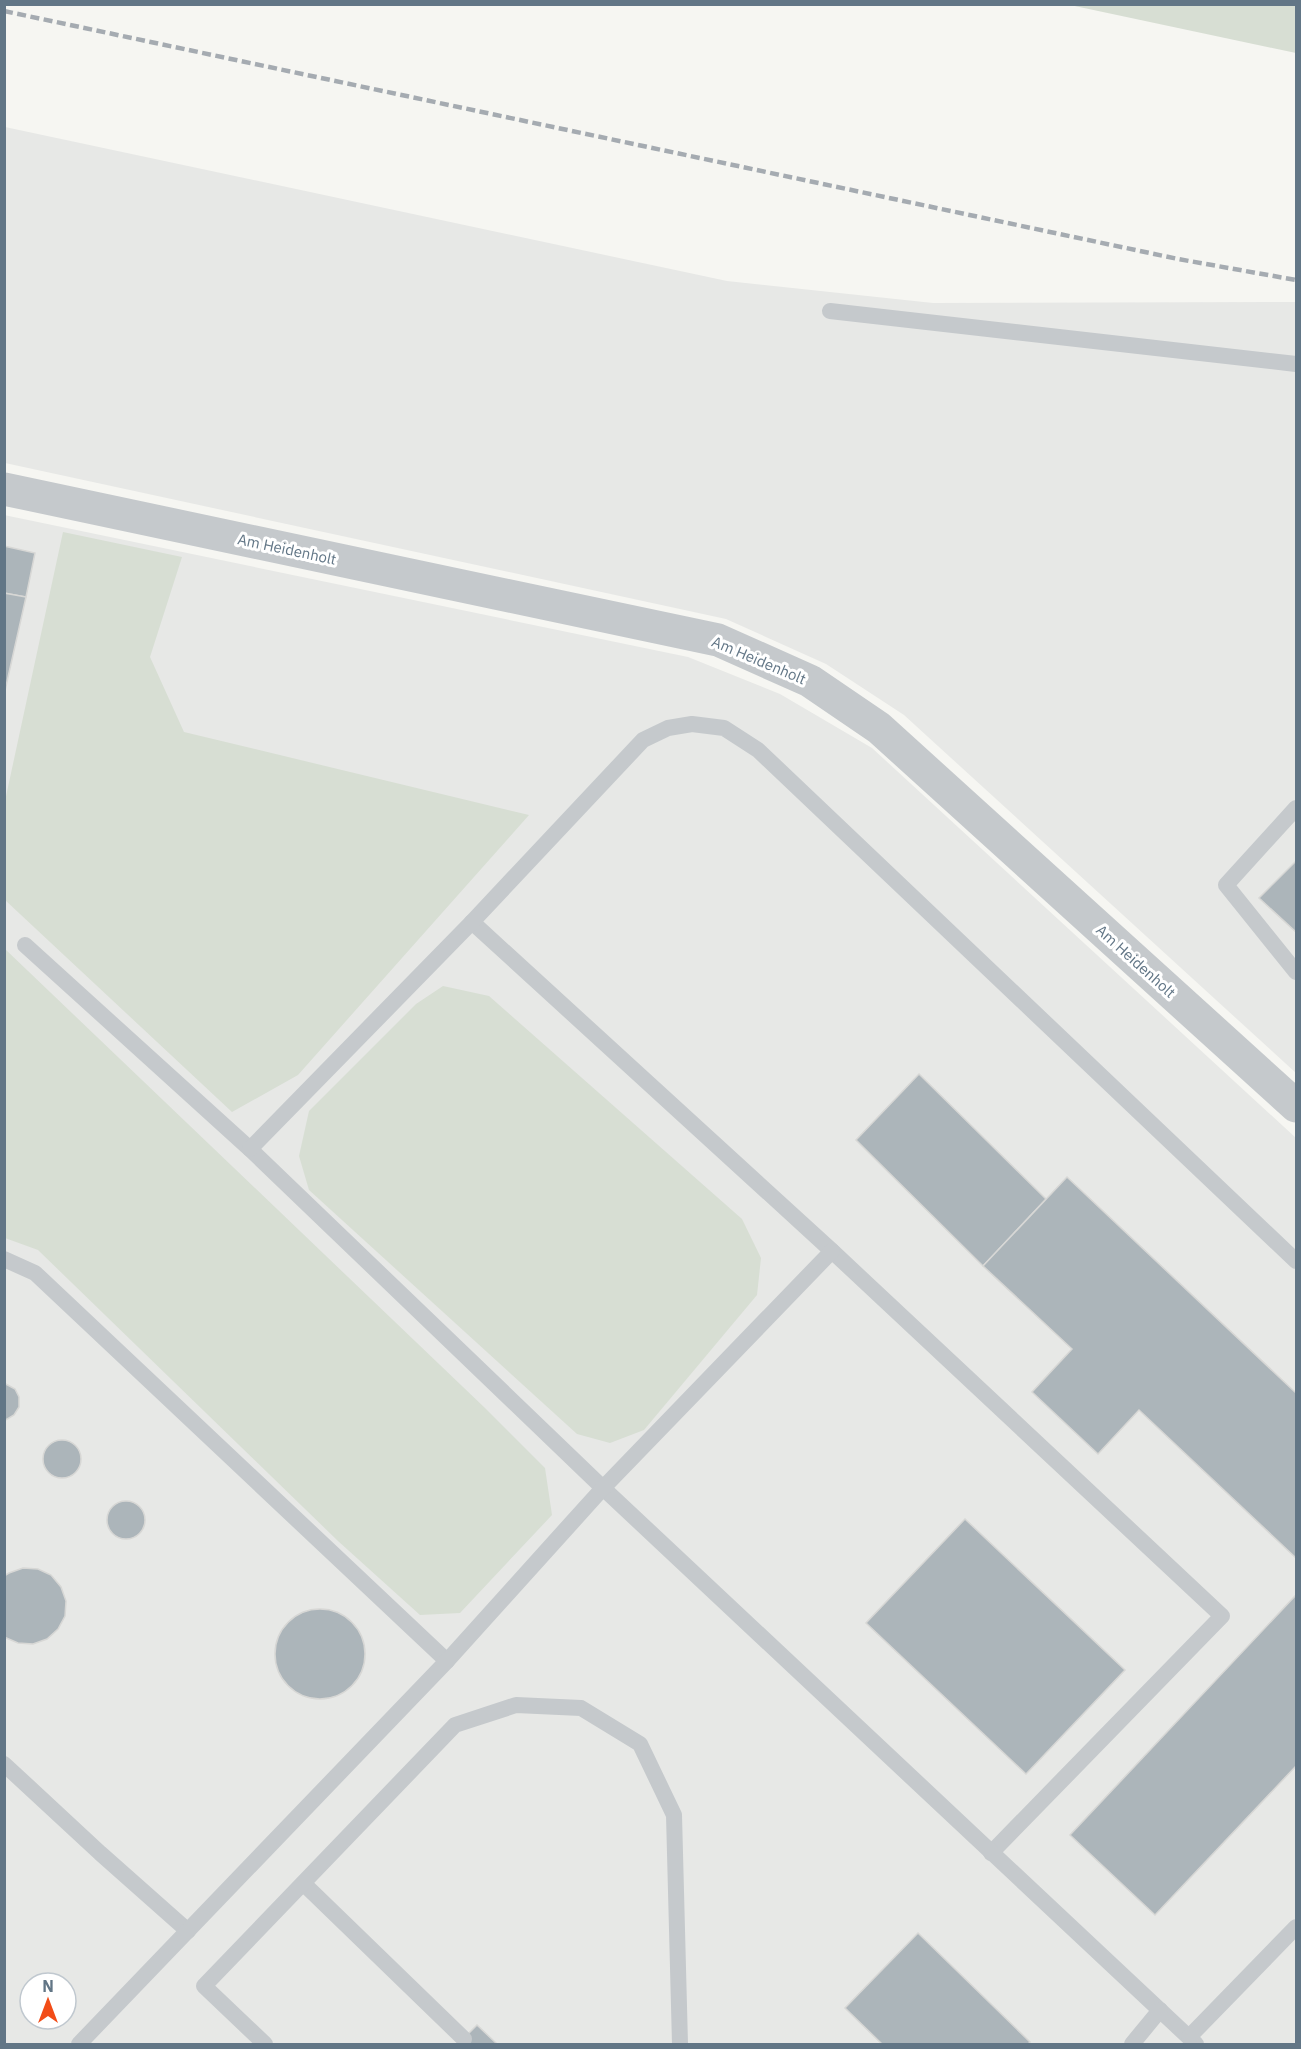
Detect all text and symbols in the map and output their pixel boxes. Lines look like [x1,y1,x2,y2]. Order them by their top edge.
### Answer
street label: Am Heidenholt [236,529,338,569]
street label: Am Heidenholt [709,632,809,688]
street label: Am Heidenholt [1092,920,1180,1002]
north arrow [18,1971,78,2031]
text: N [42,1976,54,1996]

